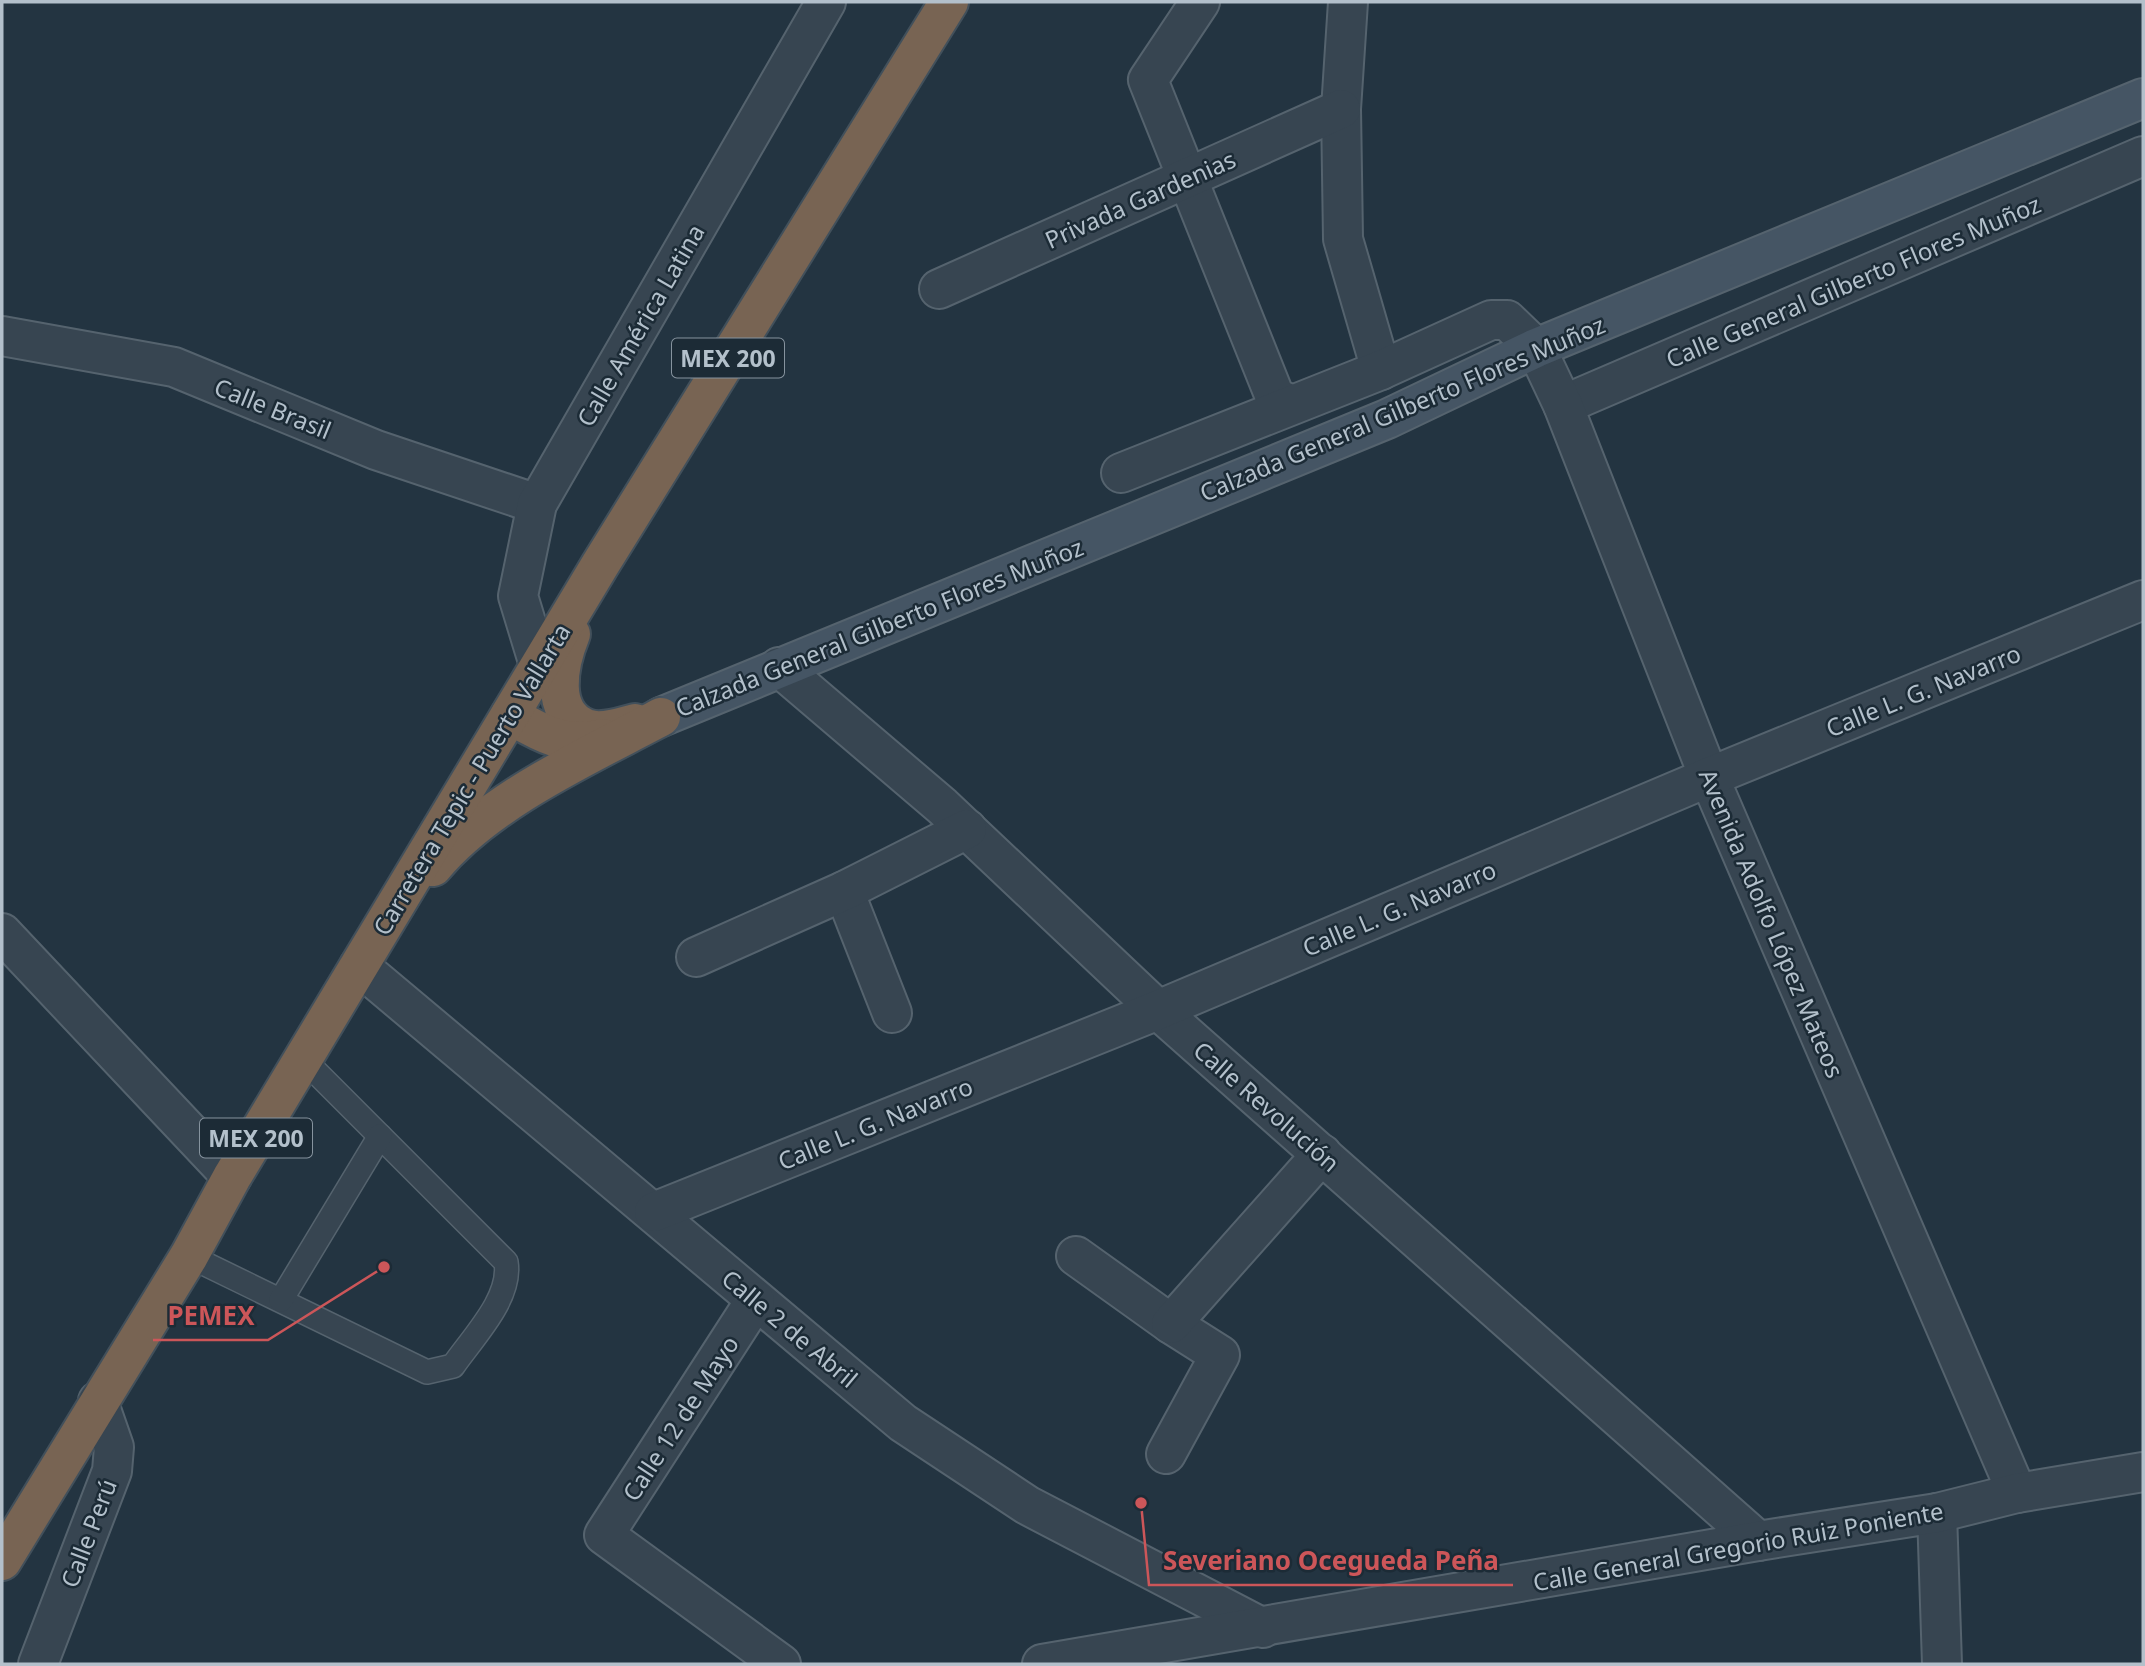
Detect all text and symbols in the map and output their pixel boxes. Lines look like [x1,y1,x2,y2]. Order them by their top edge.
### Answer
street label: Privada Gardenias [1039,142,1241,256]
street label: Calle General Gilberto Flores Muñoz [1661,187,2045,375]
street label: Calle América Latina [569,218,711,432]
street label: Calzada General Gilberto Flores Muñoz [1194,307,1610,509]
road number: MEX 200 [672,338,784,378]
street label: Calle Brasil [210,370,336,446]
street label: Calzada General Gilberto Flores Muñoz [670,530,1088,724]
street label: Carretera Tepic - Puerto Vallarta [365,617,577,941]
street label: Calle L. G. Navarro [1821,636,2025,744]
street label: Avenida Adolfo López Mateos [1692,764,1852,1082]
street label: Calle L. G. Navarro [1297,852,1501,964]
street label: Calle Revolución [1187,1033,1347,1179]
street label: Calle L. G. Navarro [773,1069,977,1177]
road number: MEX 200 [200,1119,312,1158]
street label: Calle 2 de Abril [715,1261,865,1395]
callout: PEMEX [153,1293,268,1340]
text: PEMEX [167,1297,255,1333]
street label: Calle 12 de Mayo [614,1329,746,1507]
street label: Calle Perú [52,1474,124,1592]
street label: Calle General Gregorio Ruiz Poniente [1530,1494,1946,1598]
callout: Severiano Ocegueda Peña [1149,1538,1513,1585]
text: Severiano Ocegueda Peña [1163,1542,1499,1578]

